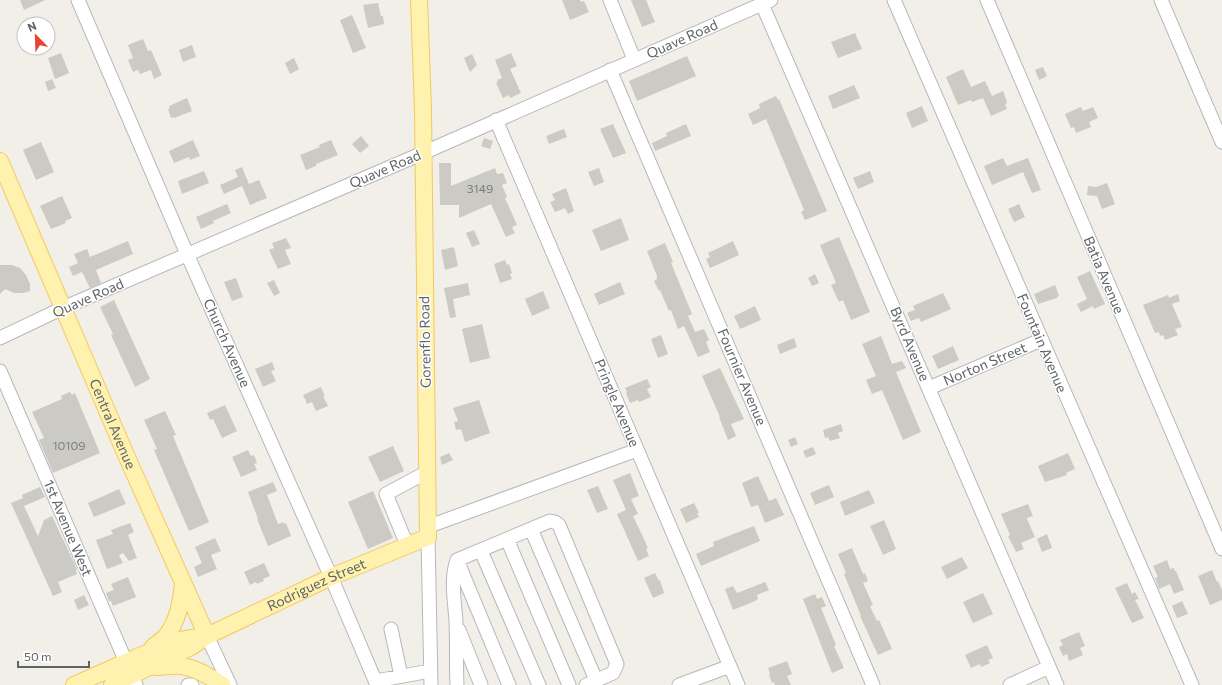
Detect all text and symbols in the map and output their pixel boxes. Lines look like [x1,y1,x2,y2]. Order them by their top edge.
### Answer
street label: Quave Road [644,15,720,62]
north arrow [16,16,56,56]
text: N [26,19,38,34]
street label: Quave Road [346,146,423,191]
house number: 3149 [467,181,493,195]
street label: Batia Avenue [1081,234,1128,316]
street label: Quave Road [50,274,126,321]
street label: Fountain Avenue [1014,291,1071,395]
street label: Church Avenue [200,296,255,390]
street label: Gorenflo Road [415,296,434,388]
street label: Byrd Avenue [887,304,934,383]
street label: Fournier Avenue [714,326,770,428]
street label: Norton Street [941,338,1029,389]
street label: Pringle Avenue [591,356,644,449]
street label: Central Avenue [86,376,140,471]
house number: 10109 [52,438,86,452]
street label: 1st Avenue West [41,477,96,579]
street label: Rodriguez Street [264,555,368,614]
scale bar [18,643,89,669]
text: 50 m [24,649,52,663]

